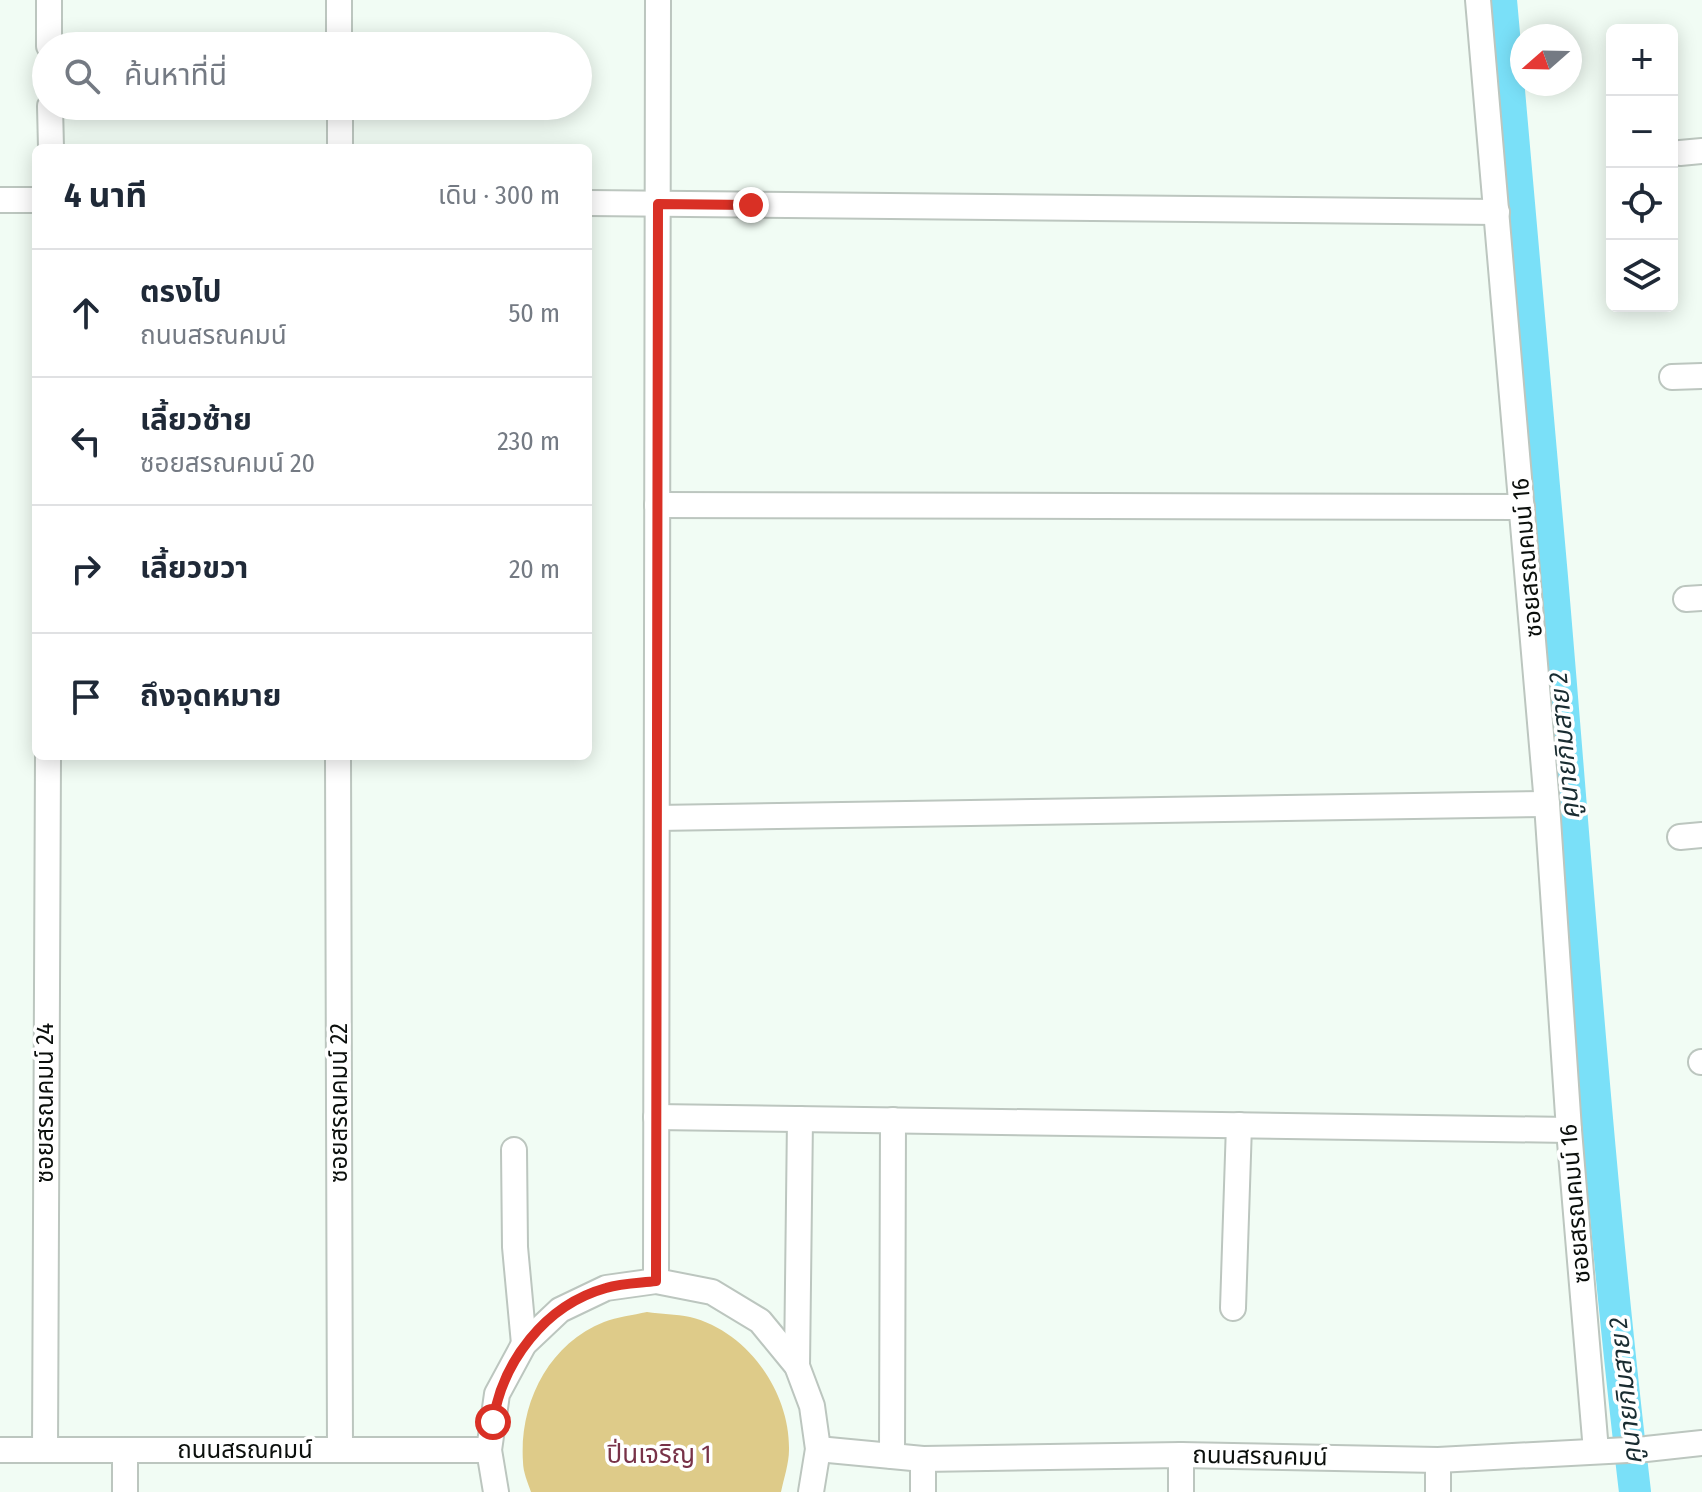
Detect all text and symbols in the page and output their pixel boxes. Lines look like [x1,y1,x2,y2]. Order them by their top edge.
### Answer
north arrow [1510,24,1582,96]
map controls [1606,24,1678,312]
button: + [1606,24,1678,96]
search box [32,32,592,120]
icon: search [60,54,104,98]
text: ค้นหาที่นี่ [124,57,227,93]
button: − [1606,96,1678,168]
button: locate [1606,168,1678,240]
text: 4 นาที [64,175,147,216]
text: เดิน · 300 m [438,180,560,211]
route end [733,187,769,223]
button: layers [1606,240,1678,312]
text: ตรงไป [140,274,222,310]
icon: ahead [64,291,108,335]
text: 50 m [508,298,560,329]
text: ถนนสรณคมน์ [140,320,287,351]
text: เลี้ยวซ้าย [140,402,252,438]
icon: left [64,419,108,463]
text: 230 m [497,426,560,457]
text: ซอยสรณคมน์ 20 [140,448,315,479]
street label: ซอยสรณคมน์ 16 [1506,477,1548,639]
icon: right [64,547,108,591]
text: เลี้ยวขวา [140,550,248,586]
text: 20 m [509,554,560,585]
water label: คูนายกิมสาย 2 [1543,671,1586,821]
icon: arrive [64,675,108,719]
text: ถึงจุดหมาย [140,678,281,714]
street label: ซอยสรณคมน์ 24 [31,1023,59,1183]
street label: ซอยสรณคมน์ 22 [325,1023,353,1183]
street label: ซอยสรณคมน์ 16 [1554,1123,1596,1285]
water label: คูนายกิมสาย 2 [1602,1316,1649,1466]
route start [475,1404,511,1440]
street label: ถนนสรณคมน์ [177,1436,313,1464]
district label: ปิ่นเจริญ 1 [607,1438,712,1470]
street label: ถนนสรณคมน์ [1192,1441,1328,1471]

